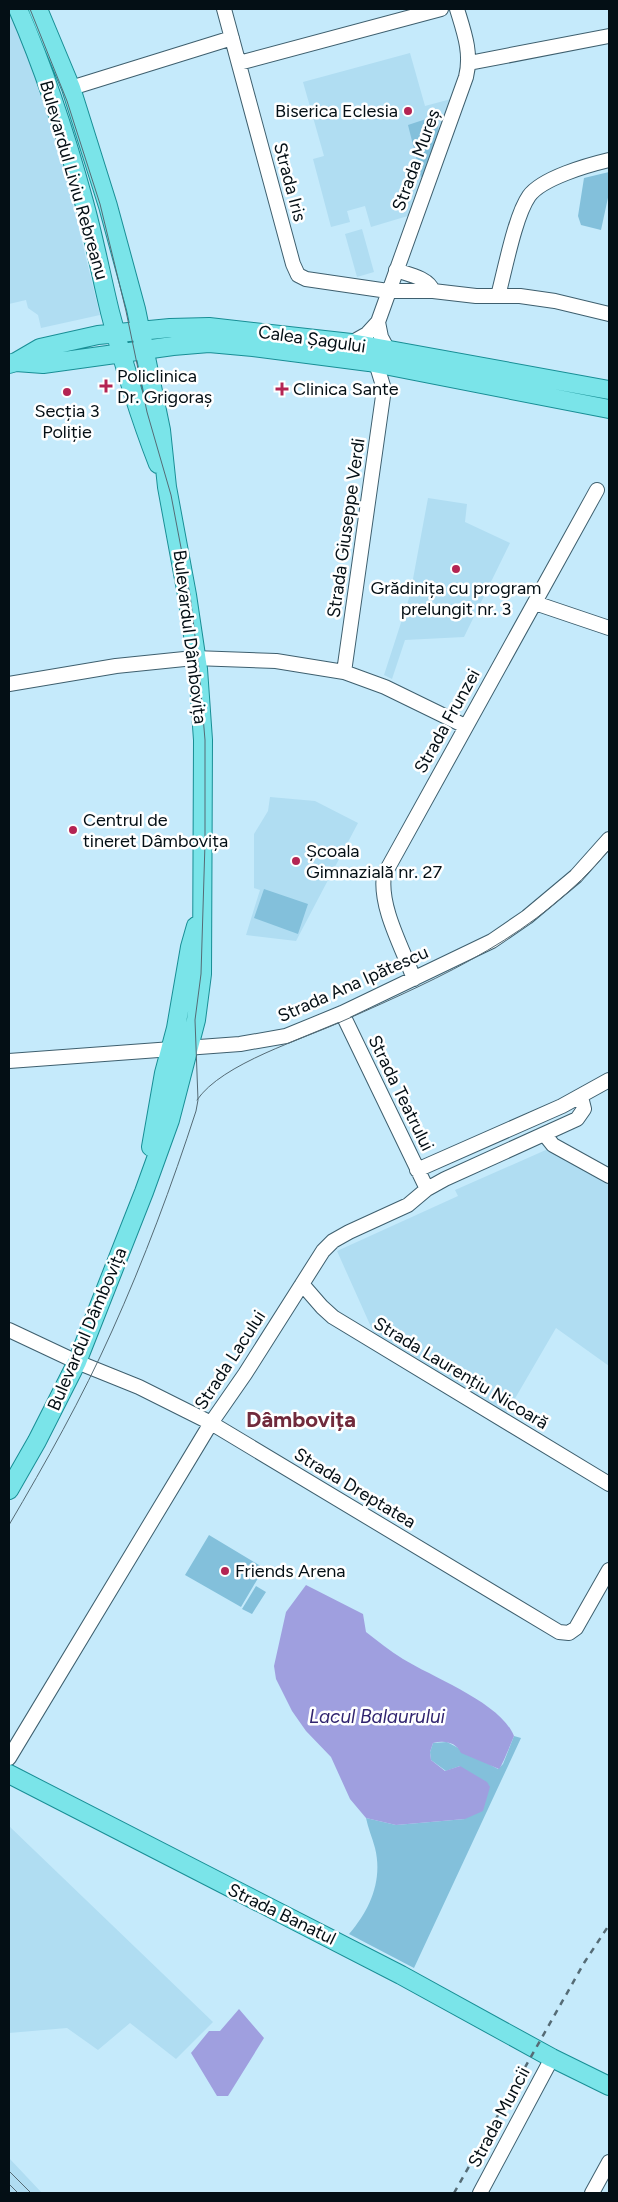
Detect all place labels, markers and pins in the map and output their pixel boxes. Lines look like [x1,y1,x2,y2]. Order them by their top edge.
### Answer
place label: Biserica Eclesia [275,100,398,122]
marker: Biserica Eclesia [402,105,414,117]
place label: Policlinica Dr. Grigoraș [117,365,212,408]
place label: Clinica Sante [293,378,399,400]
marker: Policlinica Dr. Grigoraș [99,379,113,393]
marker: Clinica Sante [275,382,289,396]
marker: Secția 3 Poliție [61,386,73,398]
place label: Secția 3 Poliție [34,400,100,443]
marker: Grădinița cu program prelungit nr. 3 [450,563,462,575]
place label: Grădinița cu program prelungit nr. 3 [371,577,541,620]
place label: Centrul de tineret Dâmbovița [83,809,228,852]
marker: Centrul de tineret Dâmbovița [67,824,79,836]
place label: Școala Gimnazială nr. 27 [306,840,443,883]
marker: Școala Gimnazială nr. 27 [290,855,302,867]
place label: Friends Arena [235,1560,345,1582]
marker: Friends Arena [219,1565,231,1577]

